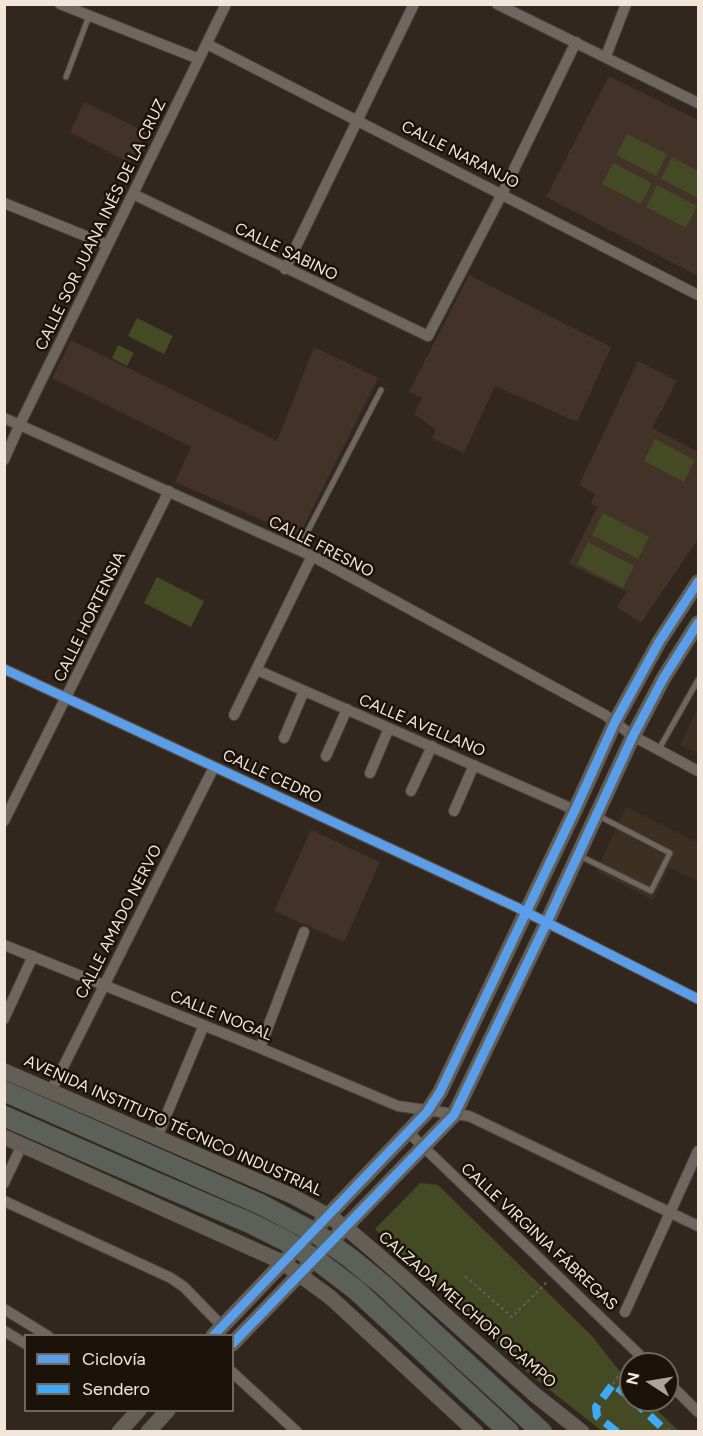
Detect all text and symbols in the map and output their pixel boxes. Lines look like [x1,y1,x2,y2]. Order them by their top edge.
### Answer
street label: CALLE SOR JUANA INÉS DE LA CRUZ [32,96,170,354]
street label: CALLE NARANJO [398,117,522,193]
street label: CALLE SABINO [231,219,341,285]
street label: CALLE FRESNO [265,512,377,582]
street label: CALLE HORTENSIA [50,549,130,685]
street label: CALLE AVELLANO [356,691,488,761]
street label: CALLE CEDRO [220,746,324,808]
street label: CALLE AMADO NERVO [72,842,166,1002]
street label: CALLE NOGAL [167,987,275,1045]
street label: AVENIDA INSTITUTO TÉCNICO INDUSTRIAL [21,1051,325,1201]
street label: CALLE VIRGINIA FÁBREGAS [457,1159,621,1315]
street label: CALZADA MELCHOR OCAMPO [374,1228,560,1392]
legend [24,1334,234,1412]
text: Ciclovía [82,1348,146,1370]
north arrow [619,1352,679,1412]
text: N [622,1371,643,1387]
text: Sendero [82,1378,150,1400]

